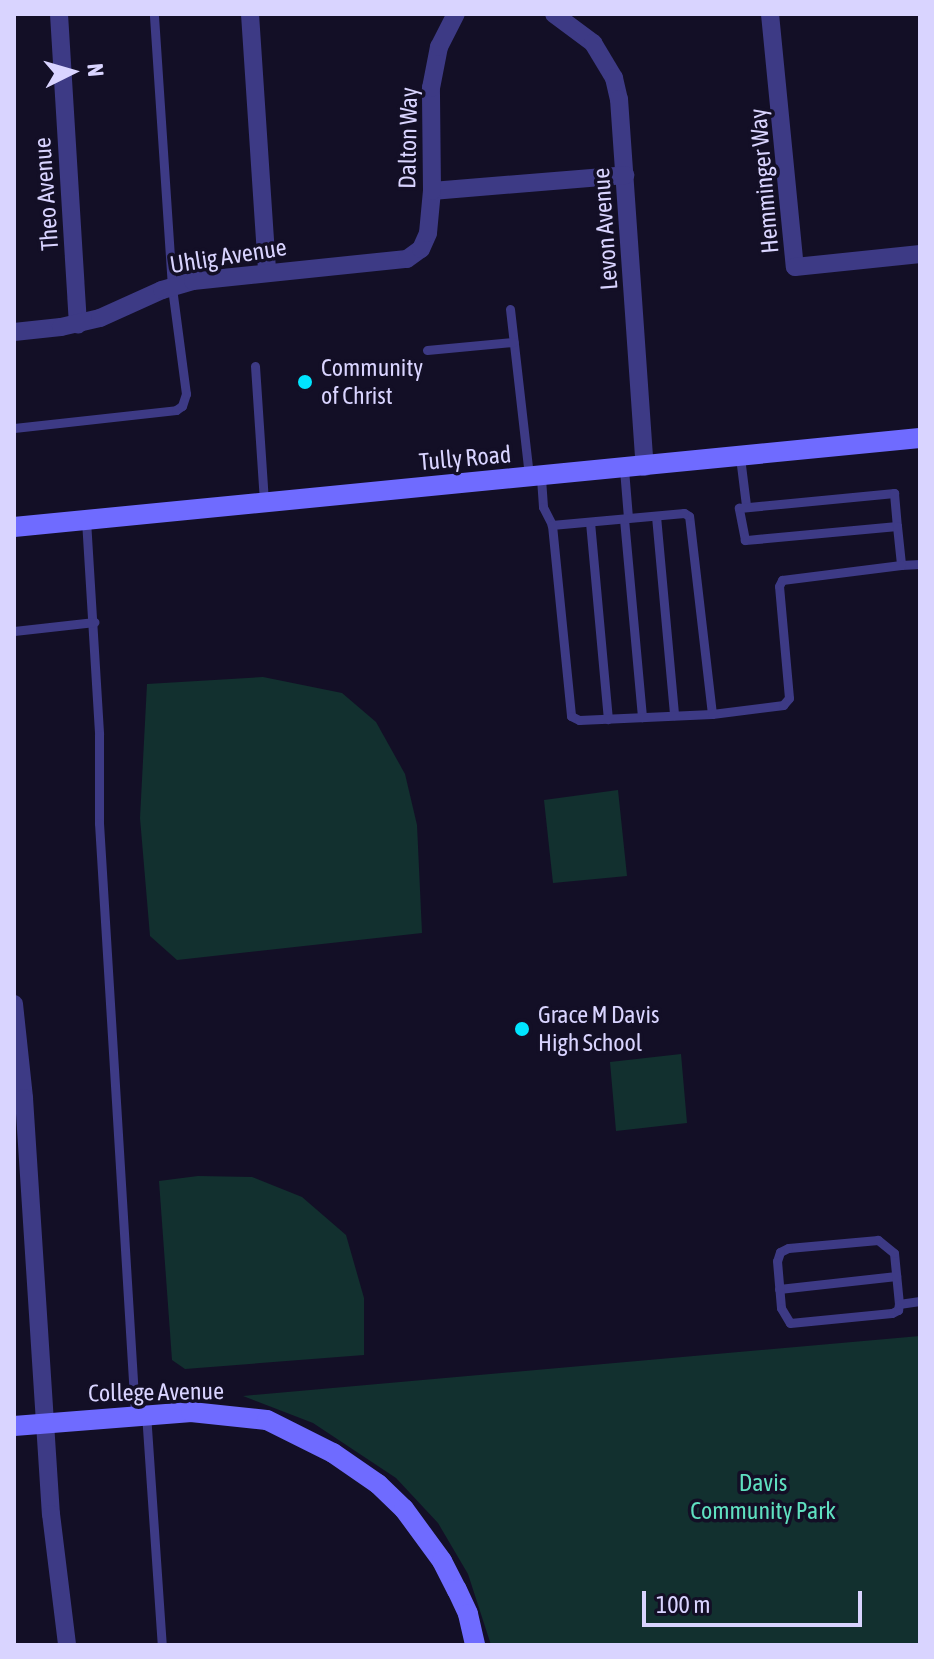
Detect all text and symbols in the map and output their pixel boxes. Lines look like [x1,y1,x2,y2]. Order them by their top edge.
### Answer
north arrow [32,32,112,112]
text: N [82,62,109,78]
street label: Dalton Way [393,87,423,189]
street label: Hemminger Way [743,107,785,255]
street label: Theo Avenue [28,136,64,252]
street label: Levon Avenue [586,167,624,291]
street label: Uhlig Avenue [168,233,288,279]
place label: Community of Christ [321,354,423,410]
marker: Community of Christ [296,373,314,391]
street label: Tully Road [418,440,512,476]
place label: Grace M Davis High School [538,1001,659,1057]
marker: Grace M Davis High School [513,1020,531,1038]
street label: College Avenue [88,1376,224,1408]
park label: Davis Community Park [690,1469,836,1525]
scale bar [646,1575,866,1625]
text: 100 m [656,1591,710,1618]

